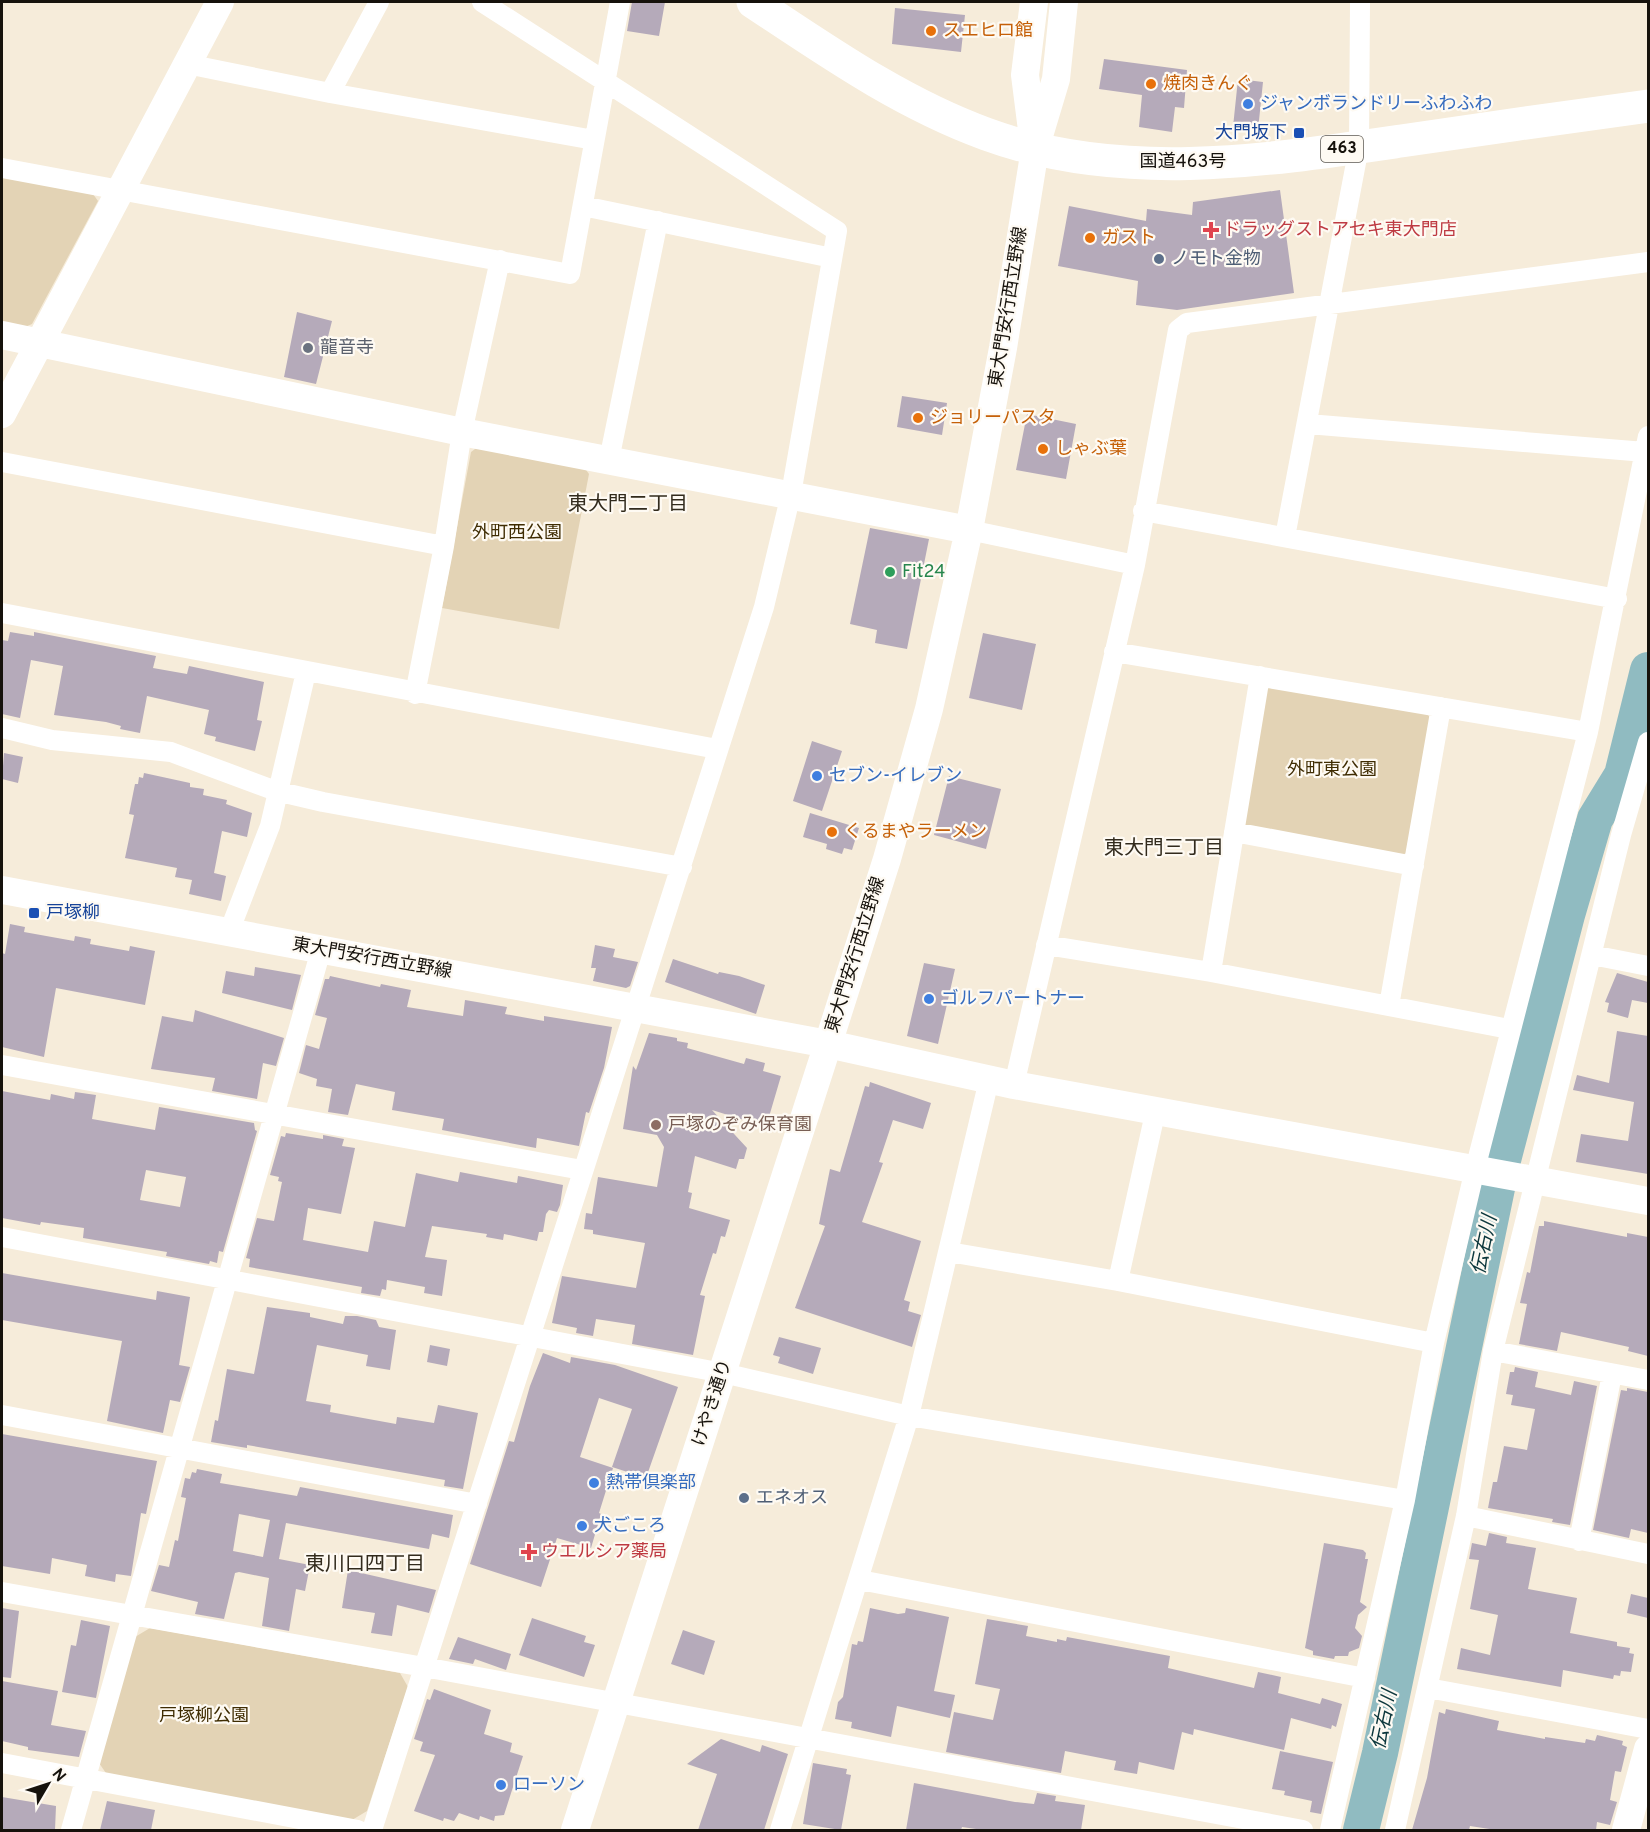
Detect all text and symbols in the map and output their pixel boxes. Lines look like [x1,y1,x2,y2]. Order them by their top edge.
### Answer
place label: スエヒロ館 [943,20,1033,43]
marker: スエヒロ館 [924,24,938,38]
place label: 焼肉きんぐ [1163,73,1253,96]
marker: 焼肉きんぐ [1144,77,1158,91]
place label: ジャンボランドリーふわふわ [1260,93,1492,116]
marker: ジャンボランドリーふわふわ [1241,97,1255,111]
place label: 大門坂下 [1215,122,1287,145]
marker: 大門坂下 [1292,126,1306,140]
road number: 463 [1321,136,1363,162]
street label: 国道463号 [1140,151,1226,174]
place label: ドラッグストアセキ東大門店 [1223,219,1457,242]
marker: ドラッグストアセキ東大門店 [1204,223,1218,237]
street label: 東大門安行西立野線 [985,225,1033,389]
place label: ガスト [1102,227,1156,250]
marker: ガスト [1083,231,1097,245]
place label: ノモト金物 [1171,248,1261,271]
marker: ノモト金物 [1152,252,1166,266]
place label: 龍音寺 [320,337,374,360]
marker: 龍音寺 [301,341,315,355]
place label: ジョリーパスタ [930,407,1056,430]
marker: ジョリーパスタ [911,411,925,425]
place label: しゃぶ葉 [1055,438,1127,461]
marker: しゃぶ葉 [1036,442,1050,456]
district label: 東大門二丁目 [568,492,688,518]
park label: 外町西公園 [472,522,562,545]
place label: Fit24 [902,561,946,584]
marker: Fit24 [883,565,897,579]
park label: 外町東公園 [1287,759,1377,782]
place label: セブン-イレブン [829,765,962,788]
marker: セブン-イレブン [810,769,824,783]
place label: くるまやラーメン [844,821,987,844]
marker: くるまやラーメン [825,825,839,839]
district label: 東大門三丁目 [1104,836,1224,862]
street label: 東大門安行西立野線 [821,874,891,1036]
place label: 戸塚柳 [46,902,100,925]
marker: 戸塚柳 [27,906,41,920]
street label: 東大門安行西立野線 [290,934,454,984]
place label: ゴルフパートナー [941,988,1085,1011]
marker: ゴルフパートナー [922,992,936,1006]
place label: 戸塚のぞみ保育園 [668,1114,812,1137]
marker: 戸塚のぞみ保育園 [649,1118,663,1132]
water label: 伝右川 [1466,1211,1504,1277]
street label: けやき通り [688,1357,738,1449]
place label: 熱帯倶楽部 [606,1472,696,1495]
marker: 熱帯倶楽部 [587,1476,601,1490]
place label: エネオス [756,1487,828,1510]
marker: エネオス [737,1491,751,1505]
place label: 犬ごころ [594,1515,666,1538]
marker: 犬ごころ [575,1519,589,1533]
place label: ウエルシア薬局 [541,1541,667,1564]
marker: ウエルシア薬局 [522,1545,536,1559]
district label: 東川口四丁目 [305,1552,425,1578]
water label: 伝右川 [1366,1686,1404,1752]
park label: 戸塚柳公園 [159,1705,249,1728]
north arrow [18,1754,78,1814]
text: N [47,1765,69,1787]
place label: ローソン [513,1774,585,1797]
marker: ローソン [494,1778,508,1792]

